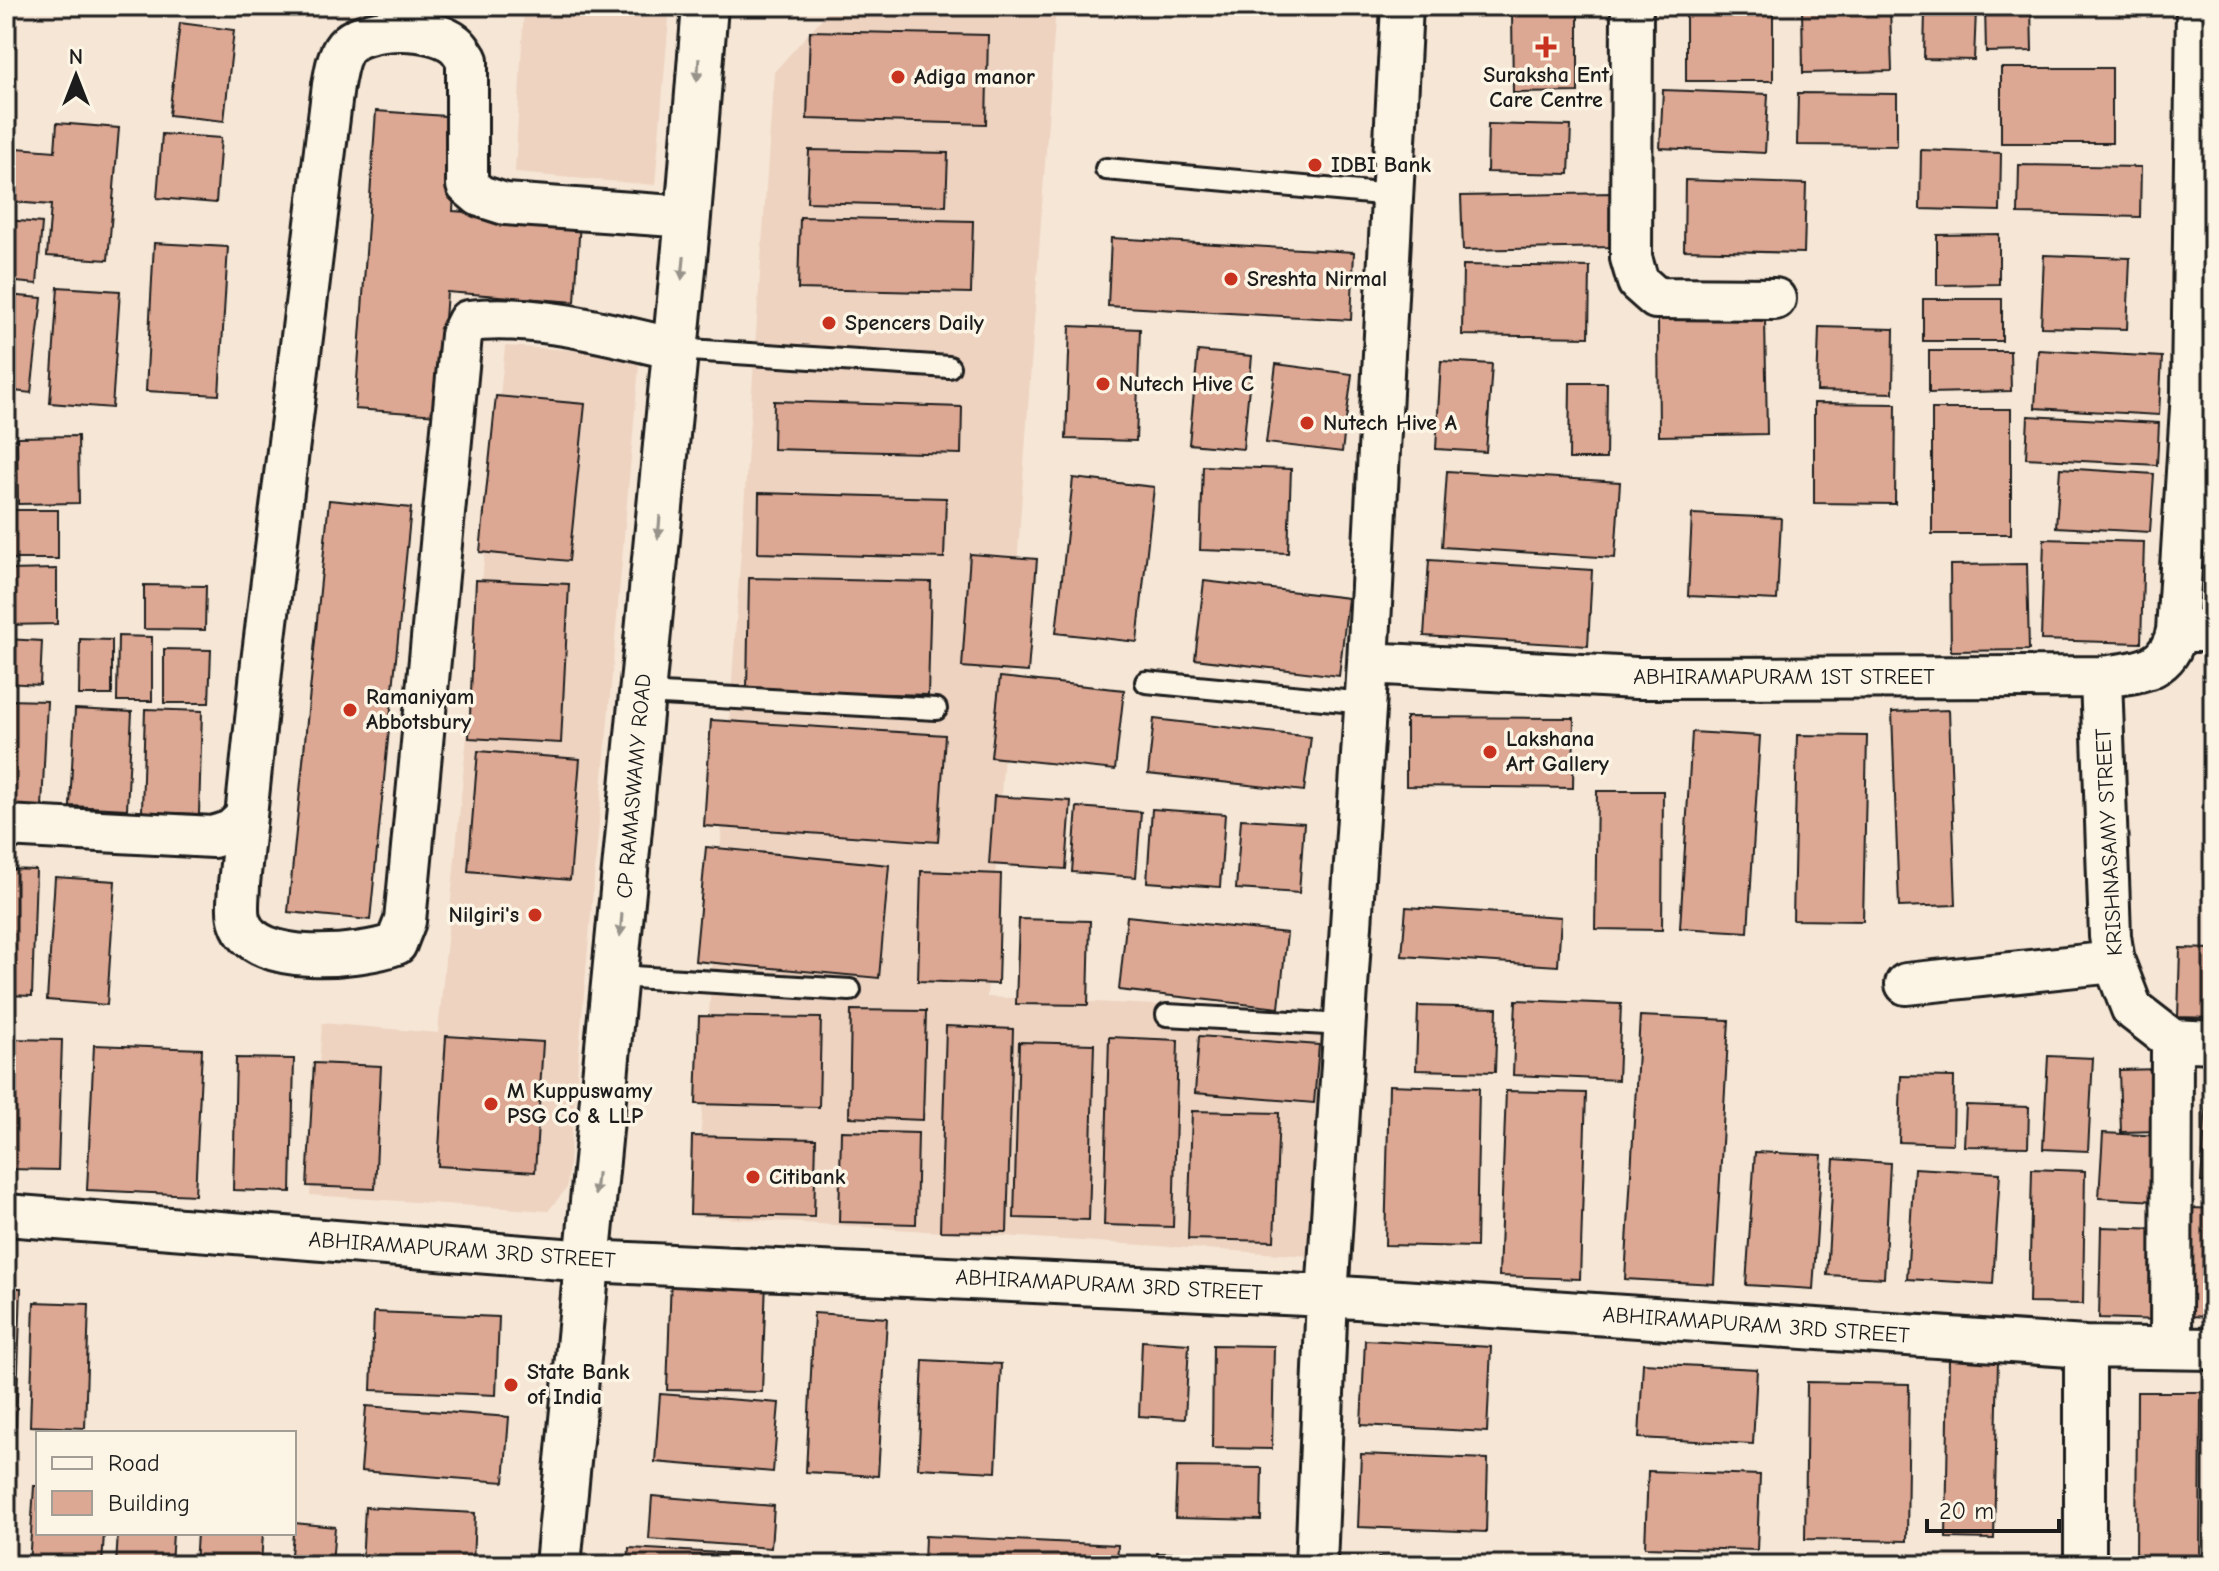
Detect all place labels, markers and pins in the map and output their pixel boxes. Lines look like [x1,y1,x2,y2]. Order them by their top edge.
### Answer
marker: Suraksha Ent Care Centre [1535,36,1557,58]
place label: Suraksha Ent Care Centre [1483,62,1610,113]
place label: Adiga manor [914,64,1035,90]
marker: Adiga manor [889,68,907,86]
place label: IDBI Bank [1331,152,1431,178]
marker: IDBI Bank [1306,156,1324,174]
place label: Sreshta Nirmal [1247,266,1387,292]
marker: Sreshta Nirmal [1222,270,1240,288]
place label: Spencers Daily [845,310,985,336]
marker: Spencers Daily [820,314,838,332]
place label: Nutech Hive C [1119,371,1254,397]
marker: Nutech Hive C [1094,375,1112,393]
place label: Nutech Hive A [1323,410,1457,436]
marker: Nutech Hive A [1298,414,1316,432]
place label: Ramaniyam Abbotsbury [366,684,474,735]
marker: Ramaniyam Abbotsbury [341,701,359,719]
place label: Lakshana Art Gallery [1506,726,1610,777]
marker: Lakshana Art Gallery [1481,743,1499,761]
place label: Nilgiri's [449,902,519,928]
marker: Nilgiri's [526,906,544,924]
place label: M Kuppuswamy PSG Co & LLP [507,1078,653,1129]
marker: M Kuppuswamy PSG Co & LLP [482,1095,500,1113]
place label: Citibank [769,1164,846,1190]
marker: Citibank [744,1168,762,1186]
place label: State Bank of India [527,1359,630,1410]
marker: State Bank of India [502,1376,520,1394]

